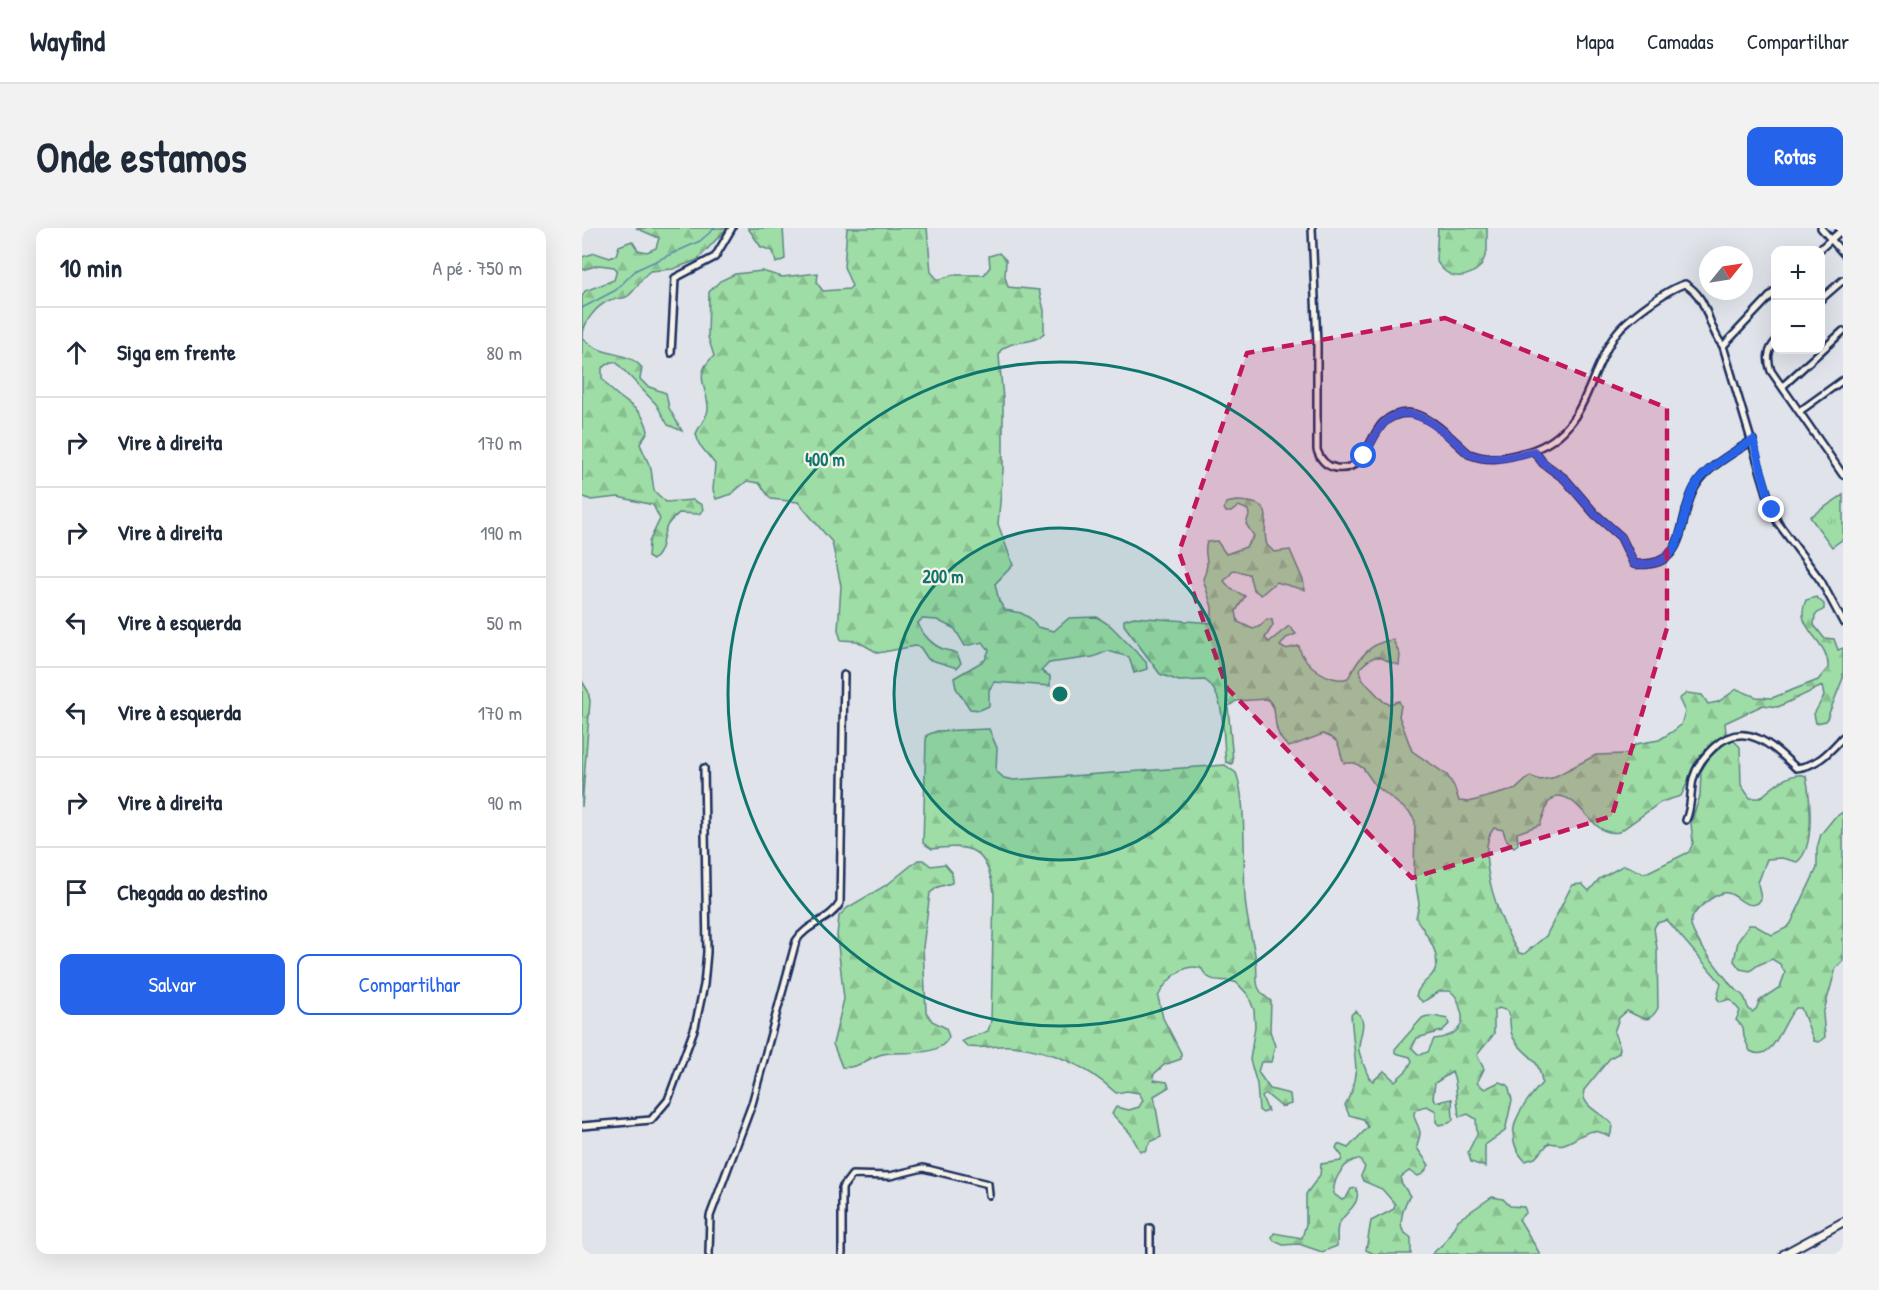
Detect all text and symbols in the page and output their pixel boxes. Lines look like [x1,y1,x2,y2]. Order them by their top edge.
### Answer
text: Wayfind [30,22,105,60]
text: Mapa [1576,27,1614,56]
text: Camadas [1647,27,1714,56]
text: Compartilhar [1747,27,1849,56]
button: Rotas [1747,127,1843,186]
text: Onde estamos [36,128,247,185]
north arrow [1699,246,1753,300]
map controls [1771,246,1825,354]
button: + [1771,246,1825,300]
text: 10 min [60,250,122,285]
text: A pé · 750 m [432,254,522,281]
button: − [1771,300,1825,354]
icon: ahead [60,336,93,369]
text: Siga em frente [117,337,236,367]
text: 80 m [486,339,522,366]
icon: right [60,426,93,459]
text: Vire à direita [117,427,222,457]
text: 170 m [478,429,522,456]
route start [1350,442,1376,468]
text: 400 m [805,447,845,472]
route end [1758,496,1784,522]
icon: right [60,516,93,549]
text: Vire à direita [117,517,222,547]
text: 190 m [480,519,522,546]
text: 200 m [923,564,963,589]
icon: left [60,606,93,639]
text: Vire à esquerda [117,607,241,637]
text: 50 m [486,609,522,636]
centre of rings [1050,684,1070,704]
icon: left [60,696,93,729]
text: Vire à esquerda [117,697,241,727]
text: 170 m [478,699,522,726]
icon: right [60,786,93,819]
text: Vire à direita [117,787,222,817]
text: 90 m [488,789,522,816]
icon: arrive [60,876,93,909]
text: Chegada ao destino [117,877,267,907]
button: Salvar [60,954,285,1015]
button: Compartilhar [297,954,522,1015]

